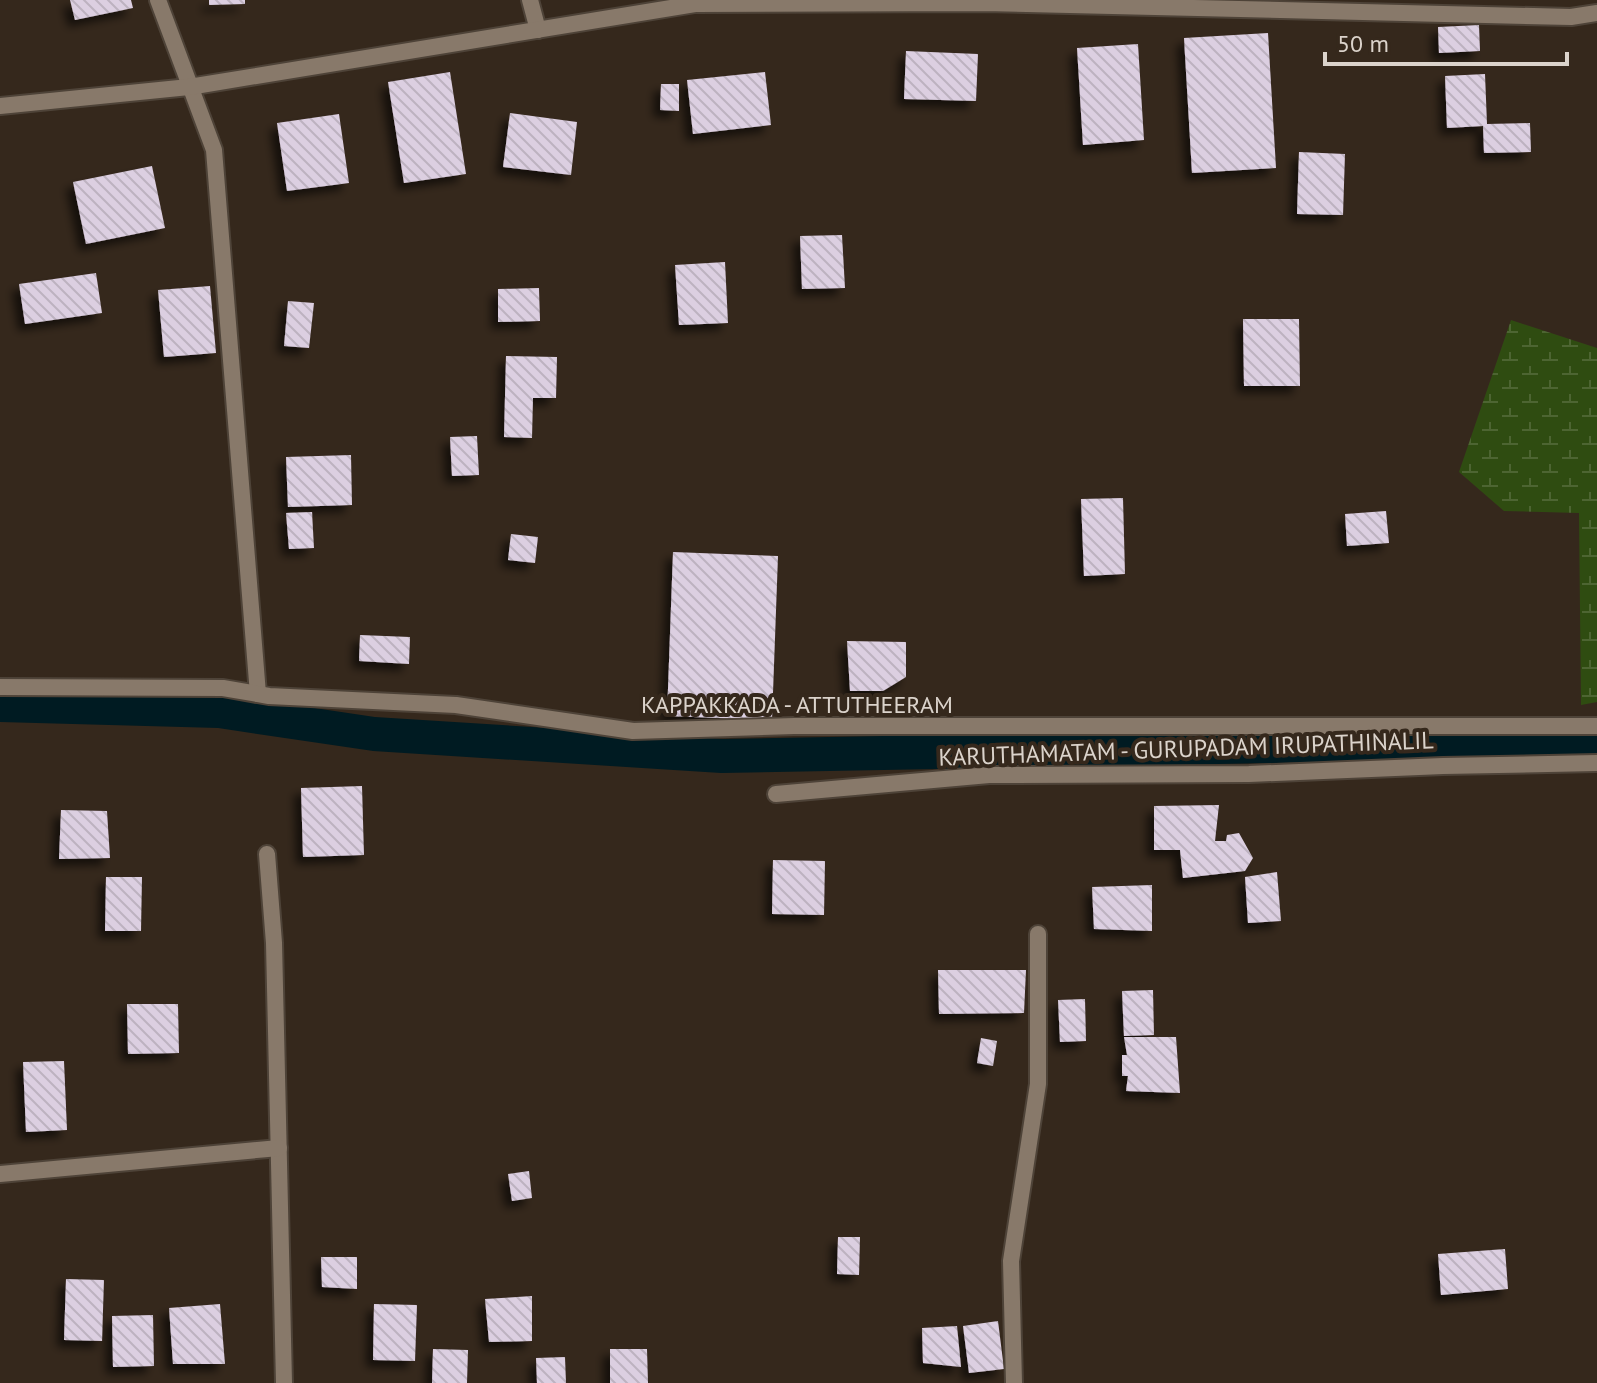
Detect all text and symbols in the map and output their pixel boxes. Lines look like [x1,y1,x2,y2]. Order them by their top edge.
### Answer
scale bar [1325,16,1567,66]
text: 50 m [1337,28,1389,59]
street label: KAPPAKKADA - ATTUTHEERAM [641,689,953,720]
street label: KARUTHAMATAM - GURUPADAM IRUPATHINALIL [938,724,1434,773]

